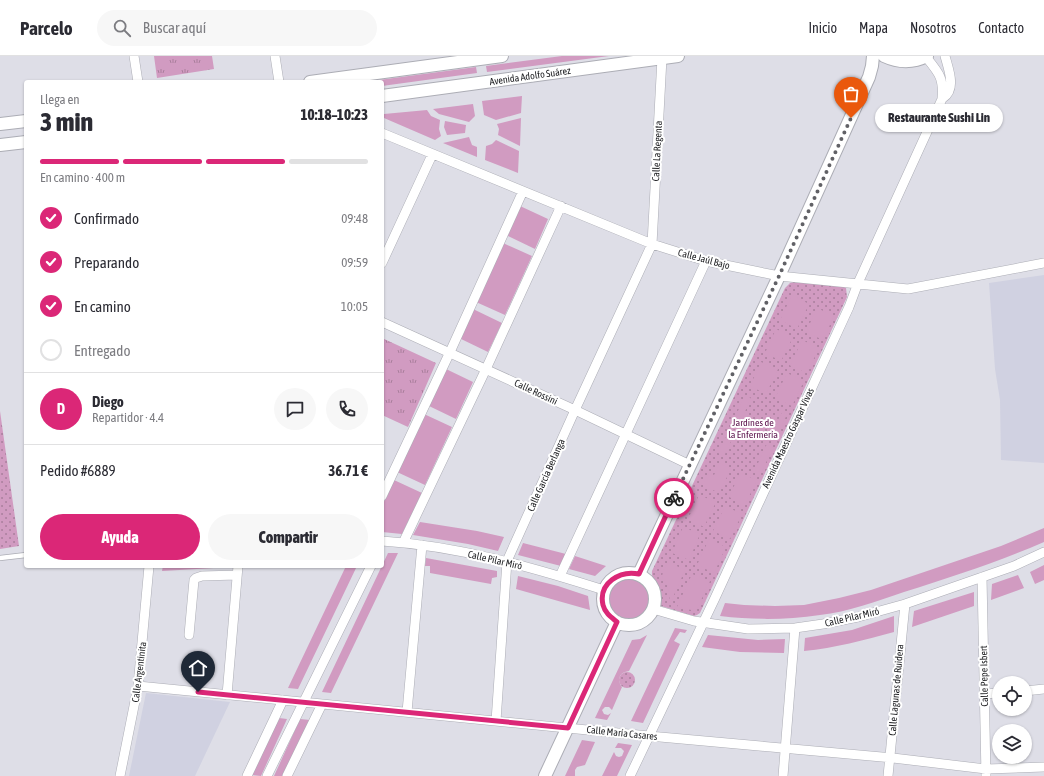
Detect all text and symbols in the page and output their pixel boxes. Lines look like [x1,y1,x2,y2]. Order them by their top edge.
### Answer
search box [97,10,377,46]
text: Parcelo [20,17,73,39]
icon: search [111,17,133,39]
text: Buscar aquí [143,19,206,36]
text: Inicio [808,20,837,36]
text: Mapa [859,20,888,36]
text: Nosotros [910,20,956,36]
text: Contacto [978,20,1024,36]
street label: Avenida Adolfo Suárez [489,65,572,87]
pin [834,77,868,118]
icon: bag [840,83,862,105]
text: Llega en [40,92,80,107]
callout: Restaurante Sushi Lin [875,104,1003,132]
text: 10:18–10:23 [300,106,368,123]
text: 3 min [40,107,93,137]
text: Restaurante Sushi Lin [888,110,990,125]
street label: Calle La Regenta [650,120,664,182]
text: En camino · 400 m [40,170,125,185]
icon: check [40,207,62,229]
text: Confirmado [74,210,139,227]
text: 09:48 [341,211,368,226]
street label: Calle Jaúl Bajo [677,247,731,271]
icon: check [40,251,62,273]
text: Preparando [74,254,139,271]
text: 09:59 [341,255,368,270]
icon: check [40,295,62,317]
text: En camino [74,298,131,315]
text: 10:05 [341,299,368,314]
text: Entregado [74,342,131,359]
street label: Calle Rossini [513,377,559,407]
street label: Avenida Maestro Gaspar Vivas [760,386,816,490]
button: chat [274,388,316,430]
button: phone [326,388,368,430]
text: Diego [92,393,124,410]
text: D [57,400,65,417]
text: Repartidor · 4.4 [92,410,164,425]
park label: Jardines de la Enfermería [728,417,778,440]
street label: Calle García Berlanga [525,437,567,513]
text: Pedido #6889 [40,462,116,479]
text: 36.71 € [328,462,368,479]
courier [654,478,694,518]
icon: bike [663,487,685,509]
button: Ayuda [40,514,200,560]
button: Compartir [208,514,368,560]
street label: Calle Pilar Miró [467,548,524,572]
street label: Calle Pilar Miró [824,605,881,629]
street label: Calle Argentinita [130,641,148,703]
street label: Calle Lagunas de Ruidera [887,643,906,736]
street label: Calle Pepe Isbert [978,645,990,707]
pin [181,651,215,692]
icon: home [187,657,209,679]
map controls [992,676,1032,764]
button: locate [992,676,1032,716]
street label: Calle María Casares [586,724,658,742]
button: layers [992,724,1032,764]

